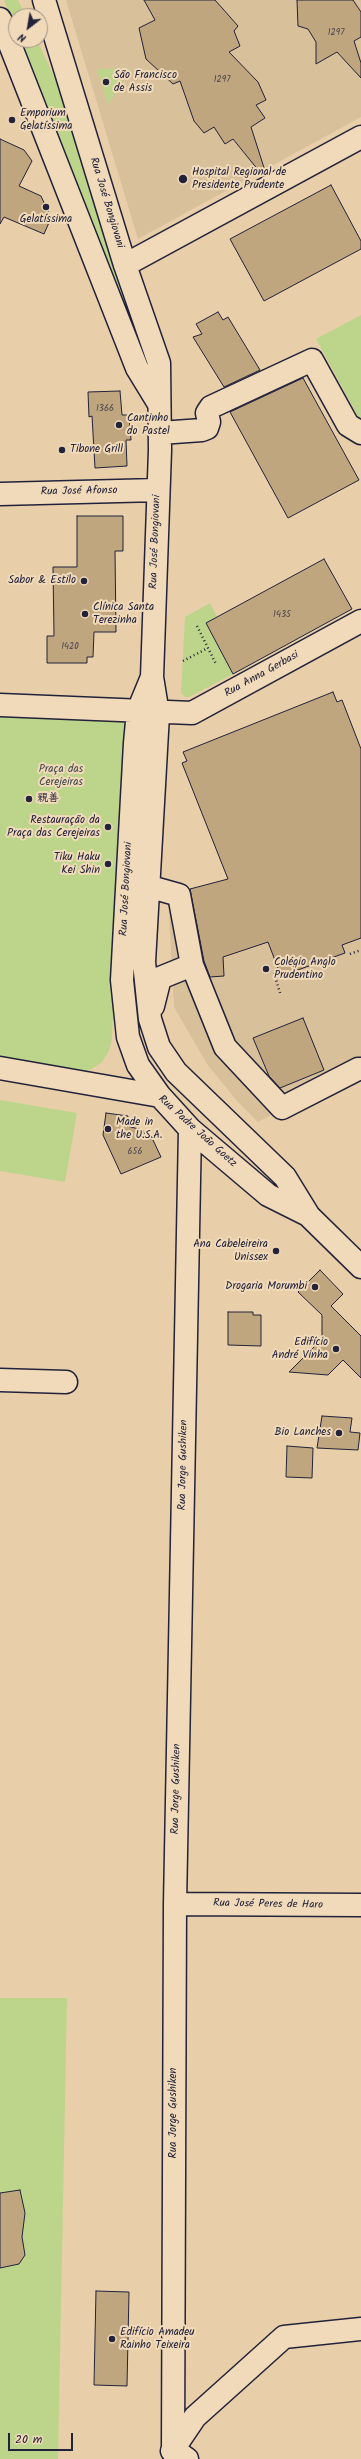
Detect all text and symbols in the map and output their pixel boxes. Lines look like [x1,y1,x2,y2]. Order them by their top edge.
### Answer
north arrow [8,8,48,48]
text: N [15,28,30,47]
house number: 1297 [328,28,344,38]
place label: São Francisco de Assis [114,69,177,95]
house number: 1297 [214,75,230,85]
marker: São Francisco de Assis [101,77,111,87]
place label: Emporium Gelatíssima [20,107,72,133]
marker: Emporium Gelatíssima [7,115,17,125]
street label: Rua José Bongiovani [86,156,126,250]
place label: Hospital Regional de Presidente Prudente [192,166,286,192]
marker: Hospital Regional de Presidente Prudente [177,173,189,185]
marker: Gelatíssima [41,202,51,212]
place label: Gelatíssima [20,213,72,227]
house number: 1366 [96,404,114,414]
place label: Cantinho do Pastel [127,412,170,438]
marker: Cantinho do Pastel [114,420,124,430]
place label: Tibone Grill [70,443,123,457]
marker: Tibone Grill [57,445,67,455]
street label: Rua José Afonso [41,485,117,499]
street label: Rua José Bongiovani [148,495,164,589]
place label: Sabor & Estilo [8,574,76,588]
marker: Sabor & Estilo [79,576,89,586]
place label: Clínica Santa Terezinha [93,601,154,627]
marker: Clínica Santa Terezinha [80,609,90,619]
house number: 1435 [273,610,291,620]
house number: 1420 [61,642,79,652]
street label: Rua Anna Gerbasi [223,649,301,701]
park label: Praça das Cerejeiras [39,763,83,789]
place label: 親善 [37,792,59,806]
marker: 親善 [24,794,34,804]
place label: Restauração da Praça das Cerejeiras [7,814,100,840]
marker: Restauração da Praça das Cerejeiras [103,822,113,832]
street label: Rua José Bongiovani [118,842,136,936]
place label: Tiku Haku Kei Shin [54,851,100,877]
marker: Tiku Haku Kei Shin [103,859,113,869]
place label: Colégio Anglo Prudentino [274,956,336,982]
marker: Colégio Anglo Prudentino [261,964,271,974]
street label: Rua Padre João Goetz [155,1093,239,1171]
place label: Made in the U.S.A. [116,1116,162,1142]
marker: Made in the U.S.A. [103,1124,113,1134]
house number: 656 [128,1147,142,1157]
place label: Ana Cabeleireira Unissex [193,1238,268,1264]
marker: Ana Cabeleireira Unissex [271,1246,281,1256]
place label: Drogaria Morumbi [225,1280,307,1294]
marker: Drogaria Morumbi [310,1282,320,1292]
place label: Edifício André Vinha [272,1336,328,1362]
marker: Edifício André Vinha [331,1344,341,1354]
street label: Rua Jorge Gushiken [177,1419,191,1511]
place label: Bio Lanches [275,1426,331,1440]
marker: Bio Lanches [334,1428,344,1438]
street label: Rua Jorge Gushiken [170,1743,184,1835]
street label: Rua José Peres de Haro [213,1897,323,1913]
street label: Rua Jorge Gushiken [167,2068,181,2158]
place label: Edifício Amadeu Rainho Teixeira [120,2326,195,2352]
marker: Edifício Amadeu Rainho Teixeira [107,2334,117,2344]
scale bar [10,2425,75,2451]
text: 20 m [15,2430,42,2449]

